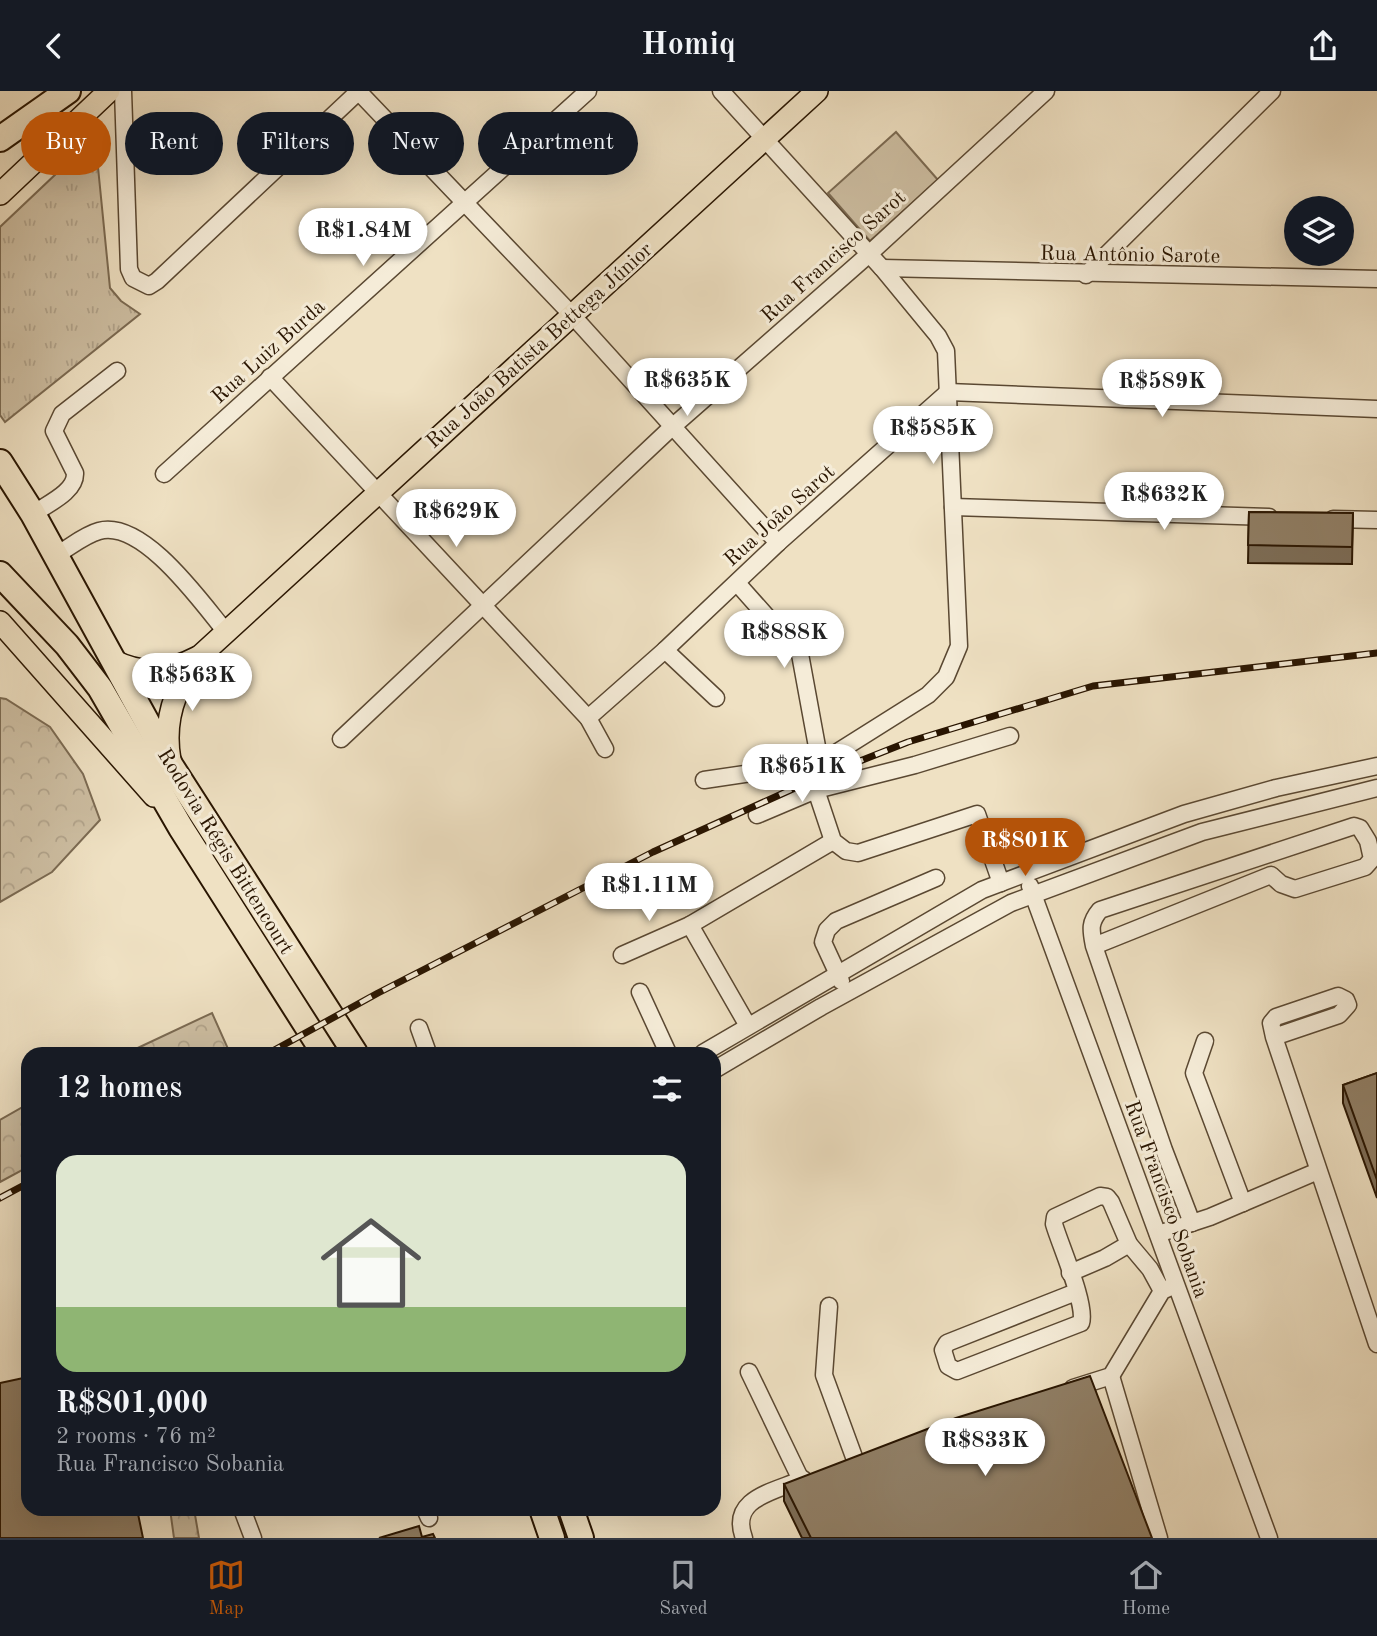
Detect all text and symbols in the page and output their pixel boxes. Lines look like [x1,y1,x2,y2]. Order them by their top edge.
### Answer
icon: back [35,27,73,65]
icon: share [1304,27,1342,65]
text: Homiq [641,30,736,62]
chip: Buy [21,112,111,175]
chip: Rent [125,112,223,175]
chip: Filters [237,112,354,175]
chip: New [368,112,464,175]
chip: Apartment [478,112,638,175]
street label: Rua Francisco Sarot [758,187,910,327]
map controls [1284,196,1354,266]
button: layers [1284,196,1354,266]
pin: R$1.84M [298,209,428,268]
text: R$1.84M [314,219,412,242]
street label: Rua João Batista Bettega Júnior [423,239,657,453]
street label: Rua Antônio Sarote [1040,243,1220,268]
street label: Rua Luiz Burda [208,296,330,408]
pin: R$635K [630,359,744,418]
pin: R$589K [1105,359,1219,419]
text: R$635K [643,369,731,392]
text: R$589K [1118,370,1206,393]
pin: R$585K [876,407,990,466]
text: R$585K [889,417,977,440]
street label: Rua João Sarot [721,461,839,571]
pin: R$632K [1107,473,1221,532]
text: R$632K [1120,483,1208,506]
pin: R$629K [399,489,513,549]
text: R$629K [412,500,500,523]
pin: R$888K [727,611,841,670]
text: R$888K [740,621,828,644]
pin: R$563K [135,653,249,713]
text: R$563K [148,664,236,687]
street label: Rodovia Régis Bittencourt [153,745,297,958]
pin: R$651K [745,745,859,804]
text: R$651K [758,755,846,778]
pin: R$801K [968,819,1082,878]
text: R$801K [981,829,1069,852]
pin: R$1.11M [584,863,714,923]
text: R$1.11M [600,874,698,897]
icon: filters [648,1070,686,1108]
text: 12 homes [56,1074,182,1104]
street label: Rua Francisco Sobania [1120,1098,1211,1301]
icon: home [308,1200,434,1326]
text: R$801,000 [56,1389,208,1419]
pin: R$833K [928,1419,1042,1478]
text: 2 rooms · 76 m² [56,1425,216,1448]
text: R$833K [941,1429,1029,1452]
text: Rua Francisco Sobania [56,1453,284,1476]
tab: Map [207,1556,245,1621]
tab: Saved [659,1556,708,1621]
tab: Home [1122,1556,1170,1621]

